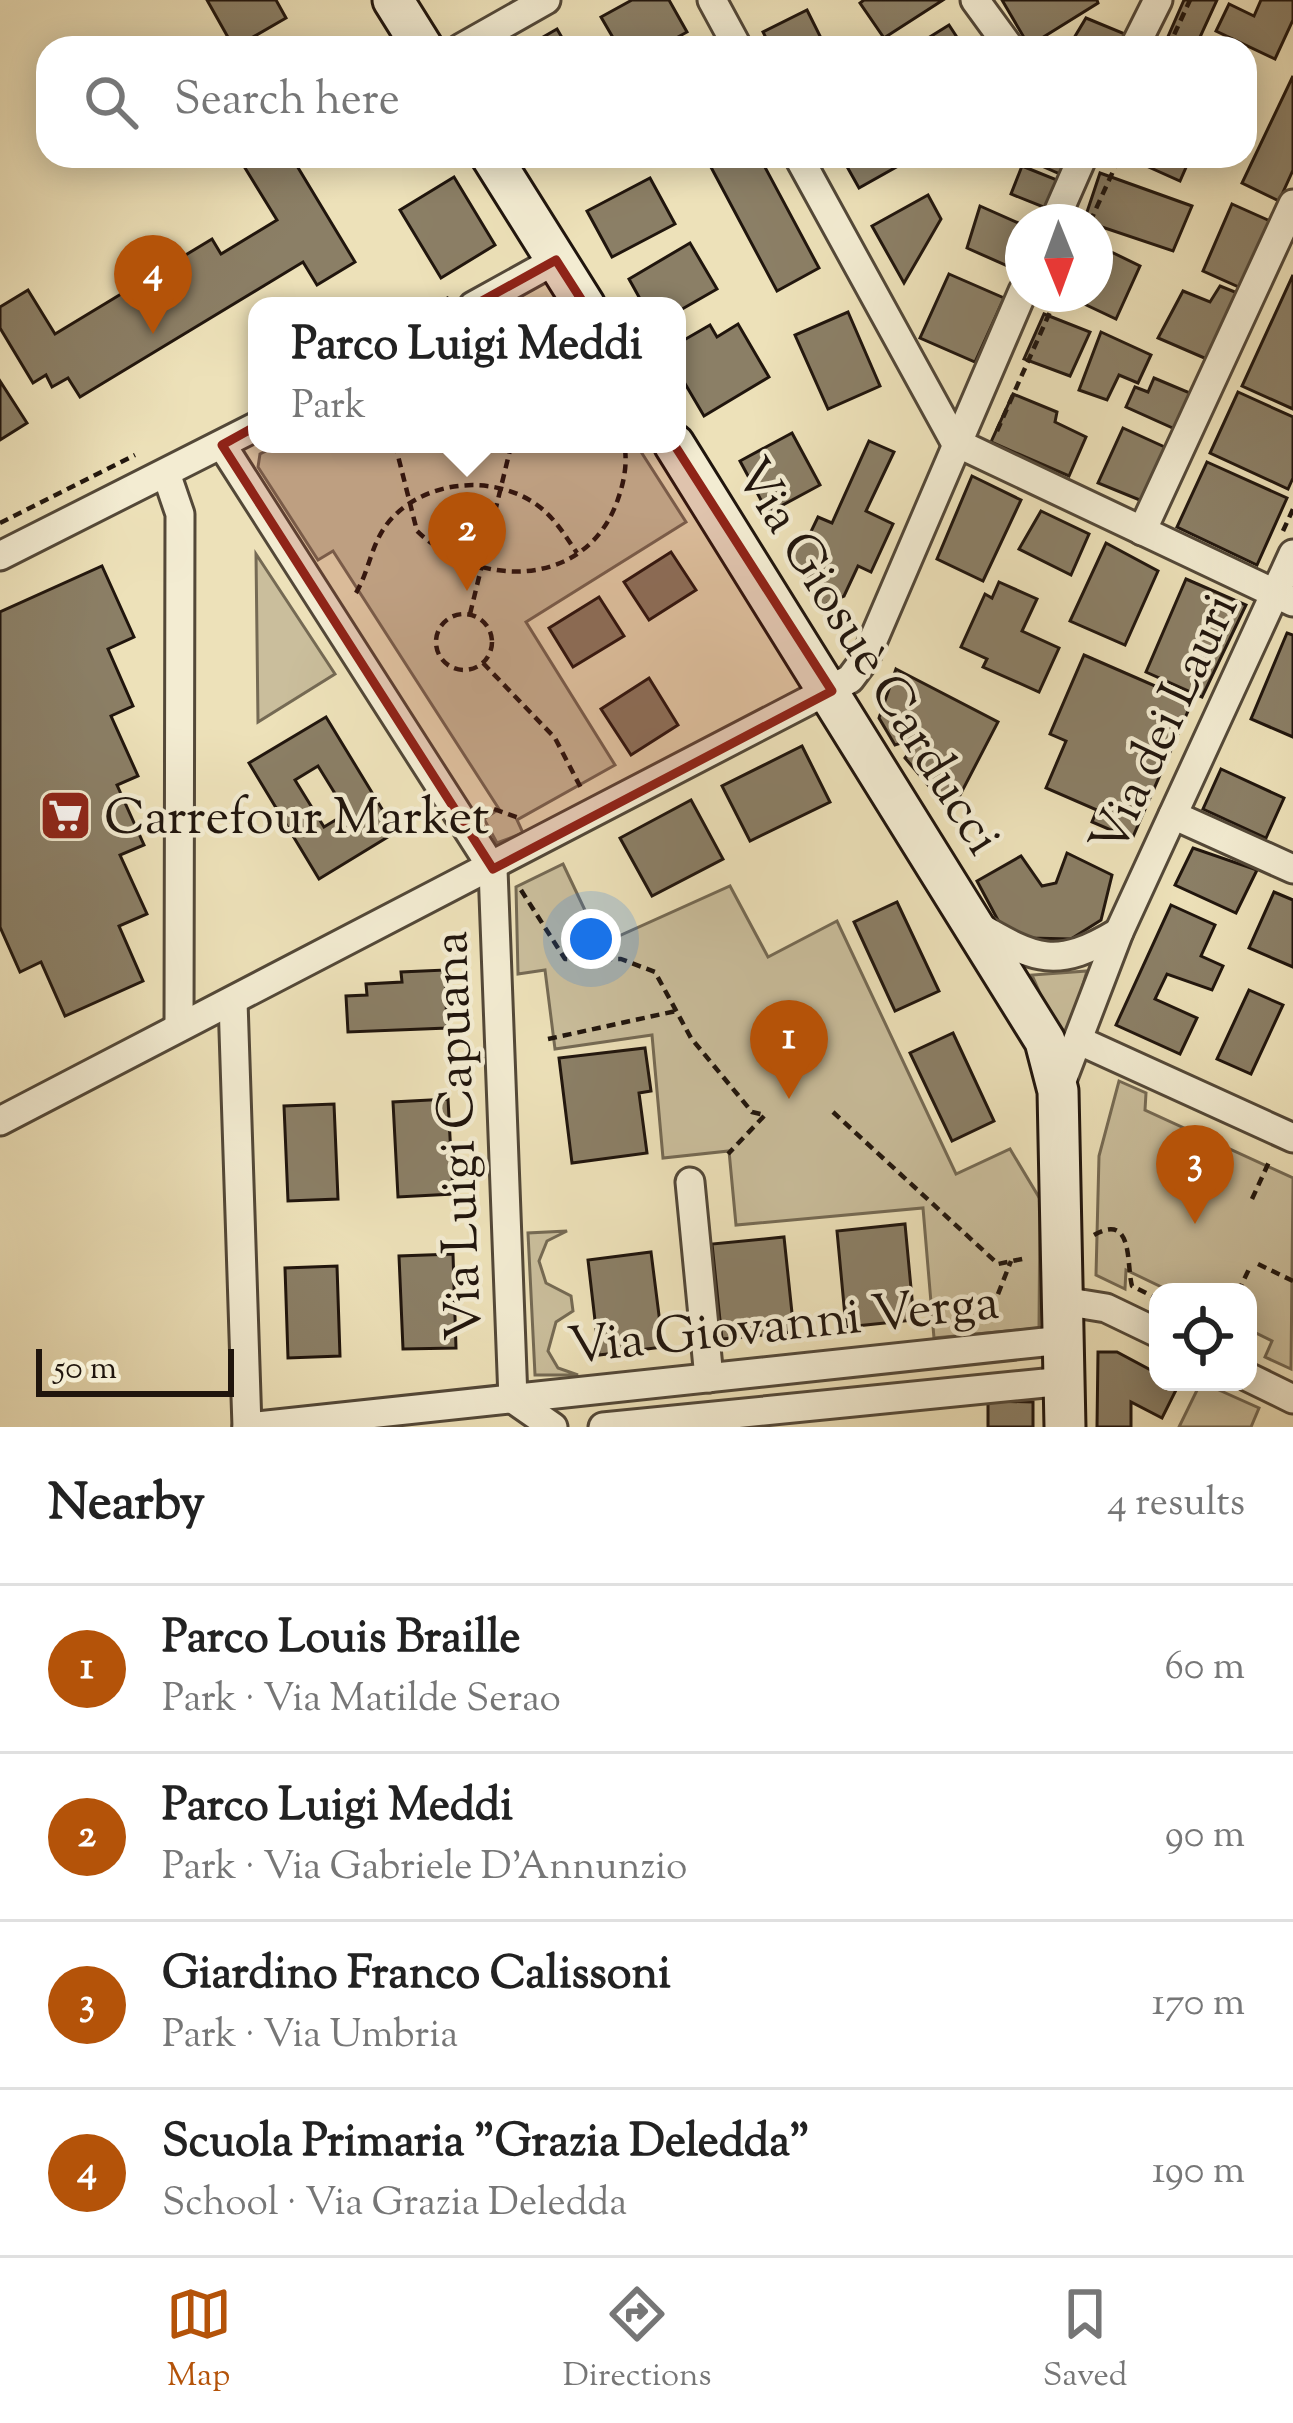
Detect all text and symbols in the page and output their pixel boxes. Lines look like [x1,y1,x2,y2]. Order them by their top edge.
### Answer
search box [36,36,1257,168]
icon: search [78,69,144,135]
text: Search here [174,70,400,135]
north arrow [1005,204,1113,312]
pin: 4 [114,235,192,334]
popup [248,297,686,453]
text: Parco Luigi Meddi [291,315,643,380]
text: Park [291,380,366,436]
street label: Via Giosuè Carducci [714,445,1017,870]
pin: 2 [428,492,506,591]
street label: Via dei Lauri [1075,583,1259,868]
place label: Carrefour Market [104,784,489,857]
supermarket icon: Carrefour Market [37,787,93,843]
your location [561,909,621,969]
street label: Via Luigi Capuana [417,930,504,1342]
pin: 1 [750,1000,828,1099]
pin: 3 [1156,1125,1234,1224]
street label: Via Giovanni Verga [565,1269,1003,1386]
map controls [1149,1283,1257,1391]
button: locate [1149,1283,1257,1391]
scale bar [36,1343,234,1396]
text: 50 m [54,1346,117,1394]
text: Nearby [48,1469,205,1542]
text: 4 results [1107,1477,1245,1533]
text: Parco Louis Braille [162,1608,520,1673]
text: 1 [80,1641,94,1697]
text: 60 m [1164,1641,1245,1697]
text: Park · Via Matilde Serao [162,1673,561,1729]
text: Parco Luigi Meddi [162,1776,513,1841]
text: 2 [78,1809,96,1865]
text: 90 m [1165,1809,1245,1865]
text: Park · Via Gabriele D'Annunzio [162,1841,687,1897]
text: Giardino Franco Calissoni [162,1944,671,2009]
text: 3 [79,1977,95,2033]
text: 170 m [1152,1977,1245,2033]
text: Park · Via Umbria [162,2009,458,2065]
text: Scuola Primaria "Grazia Deledda" [162,2112,810,2177]
text: 4 [77,2145,97,2201]
text: 190 m [1152,2145,1245,2201]
text: School · Via Grazia Deledda [162,2177,627,2233]
tab: Map [166,2281,232,2401]
tab: Directions [563,2281,712,2401]
tab: Saved [1043,2281,1127,2401]

